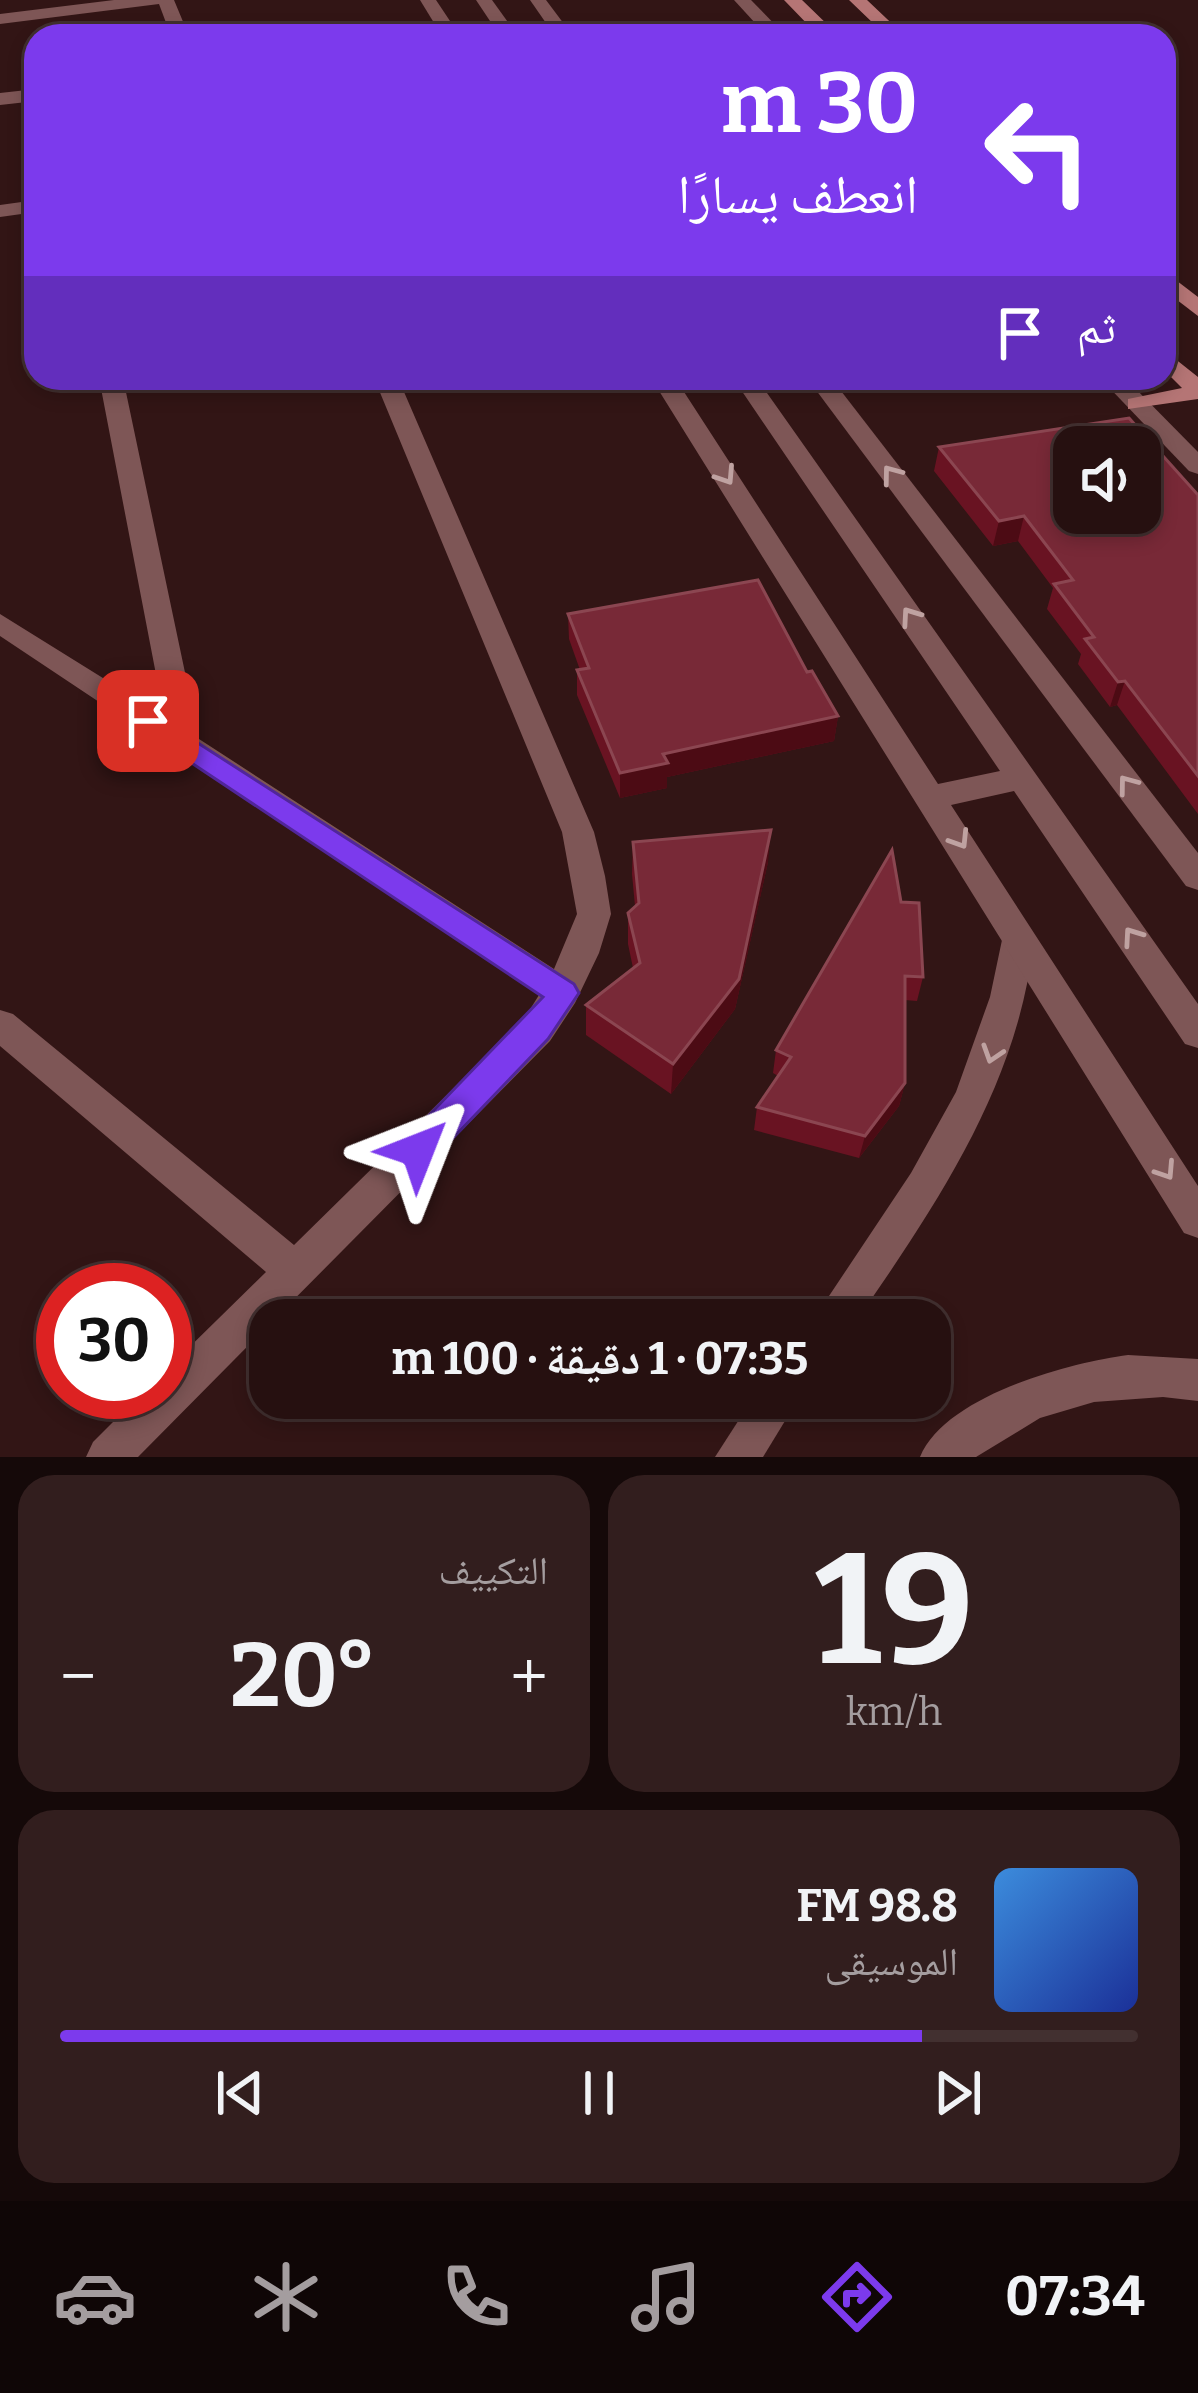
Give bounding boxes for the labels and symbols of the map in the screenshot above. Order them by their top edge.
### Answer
one-way arrow [712,463,734,485]
one-way arrow [884,465,906,487]
one-way arrow [902,607,924,629]
pin [97,670,199,772]
one-way arrow [1120,776,1142,798]
one-way arrow [946,827,968,849]
one-way arrow [1124,928,1146,950]
one-way arrow [982,1043,1007,1064]
position arrow [355,1087,481,1213]
one-way arrow [1152,1157,1174,1179]
speed limit sign: 30 [36,1263,192,1419]

